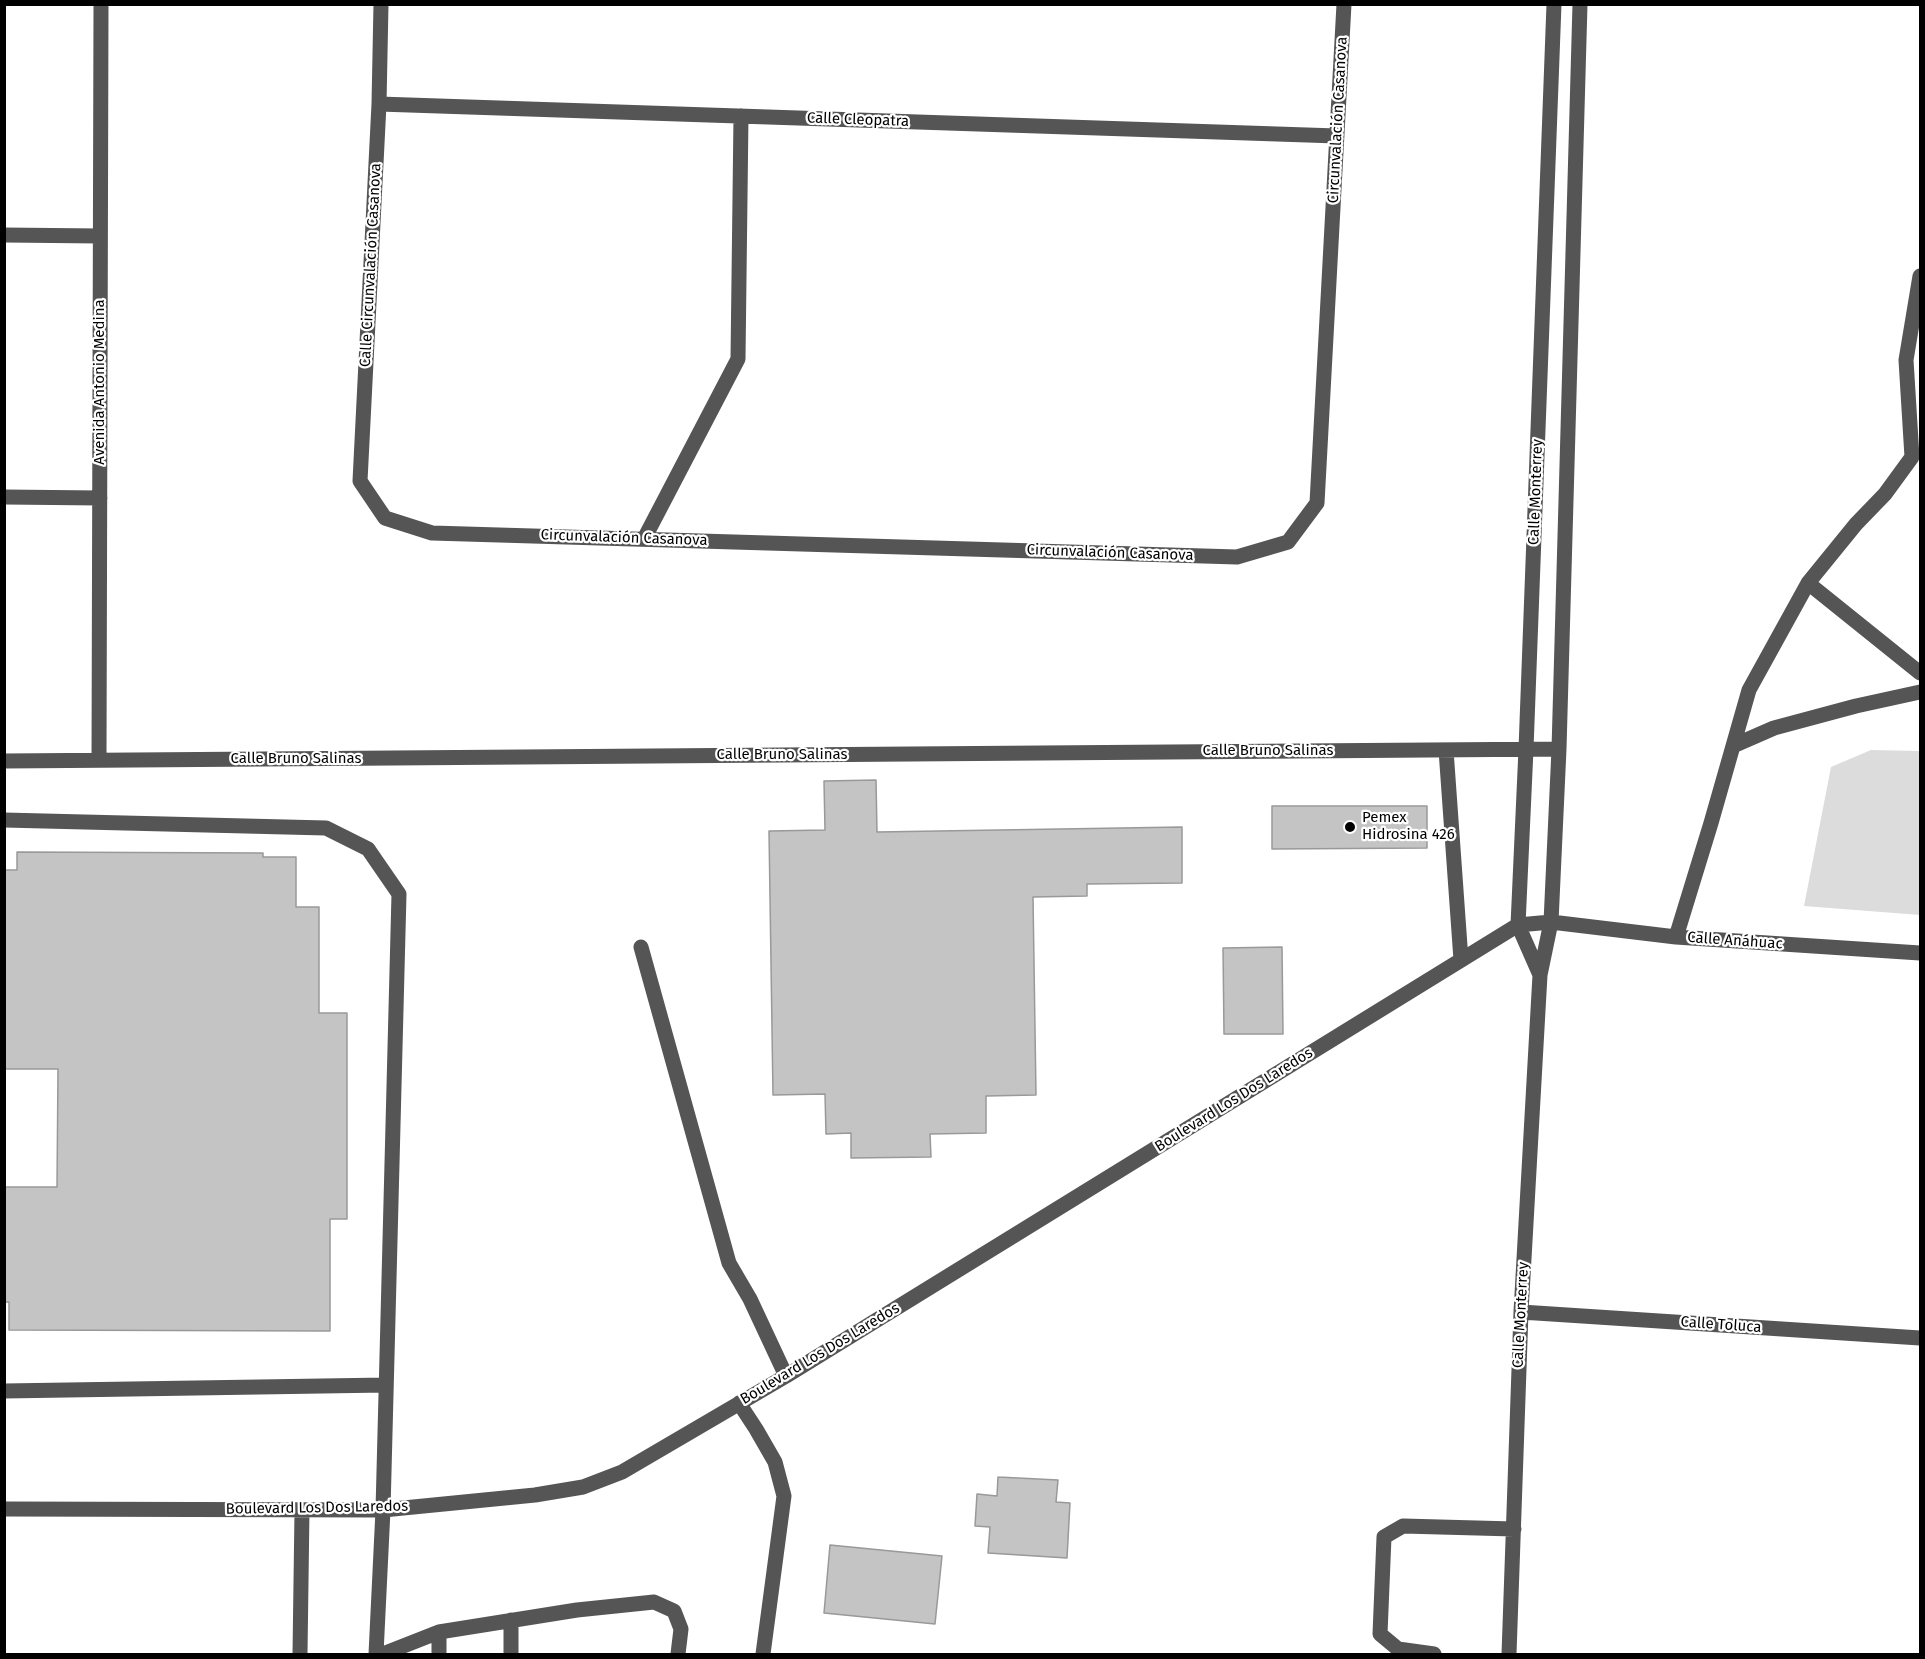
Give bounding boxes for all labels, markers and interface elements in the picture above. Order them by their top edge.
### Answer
street label: Circunvalación Casanova [1325,36,1351,204]
street label: Calle Cleopatra [807,109,909,131]
street label: Calle Circunvalación Casanova [357,163,385,367]
street label: Avenida Antonio Medina [91,299,109,465]
street label: Calle Monterrey [1525,439,1547,545]
street label: Circunvalación Casanova [540,526,708,550]
street label: Circunvalación Casanova [1026,541,1194,565]
street label: Calle Bruno Salinas [1203,742,1333,760]
street label: Calle Bruno Salinas [717,746,847,764]
street label: Calle Bruno Salinas [231,750,361,768]
place label: Pemex Hidrosina 426 [1362,809,1455,844]
marker: Pemex Hidrosina 426 [1343,820,1357,834]
street label: Calle Anáhuac [1687,929,1783,953]
street label: Boulevard Los Dos Laredos [1152,1044,1316,1156]
street label: Calle Monterrey [1509,1261,1533,1369]
street label: Boulevard Los Dos Laredos [737,1299,903,1409]
street label: Calle Toluca [1680,1313,1762,1337]
street label: Boulevard Los Dos Laredos [226,1497,408,1519]

